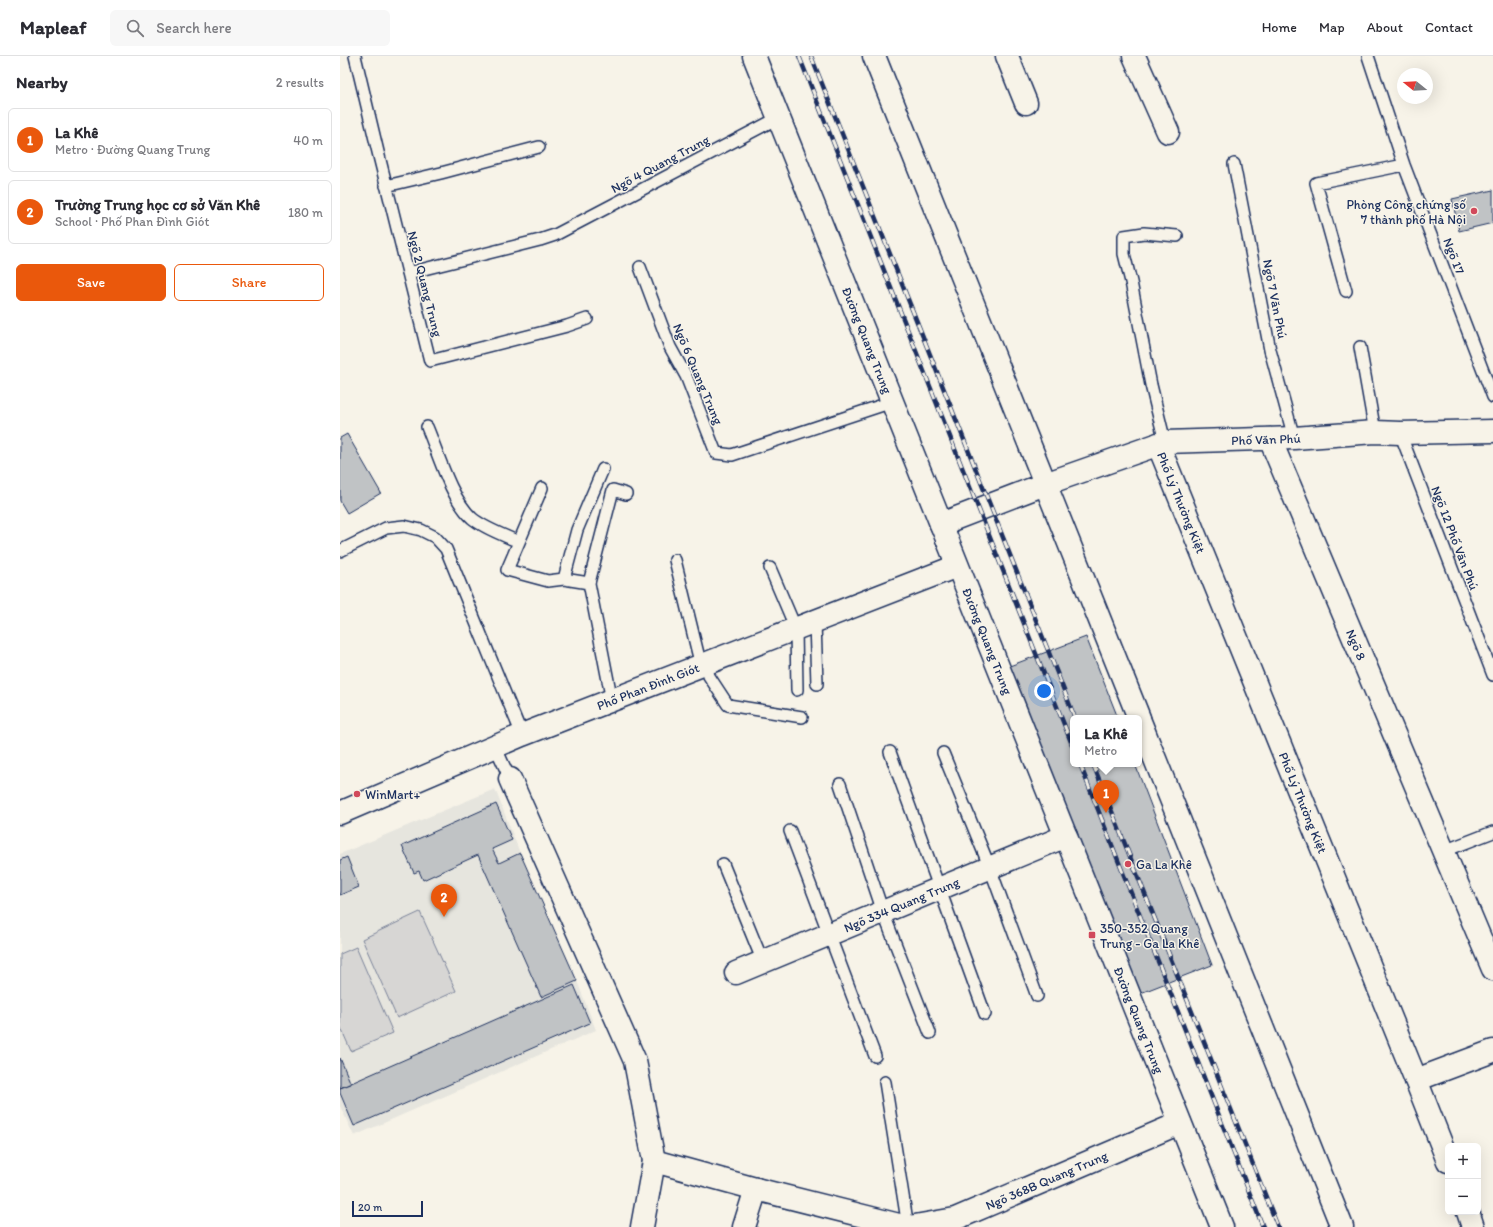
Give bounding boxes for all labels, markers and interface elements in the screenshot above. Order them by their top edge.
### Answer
search box [110,10,390,46]
text: Mapleaf [20,16,86,39]
icon: search [124,17,146,39]
text: Search here [156,19,232,37]
text: Home [1262,19,1297,36]
text: Map [1319,19,1345,36]
text: About [1367,19,1403,36]
text: Contact [1425,19,1473,36]
north arrow [1397,68,1433,104]
text: Nearby [16,72,68,92]
text: 2 results [276,75,324,90]
text: La Khê [55,124,98,142]
street label: Ngõ 4 Quang Trung [608,132,712,196]
text: 1 [27,133,33,148]
text: 40 m [293,133,323,148]
text: Metro · Đường Quang Trung [55,142,210,157]
text: Trường Trung học cơ sở Văn Khê [55,196,260,214]
place label: Phòng Công chứng số 7 thành phố Hà Nội [1346,197,1466,227]
text: 2 [27,205,33,220]
text: 180 m [288,205,323,220]
marker: Phòng Công chứng số 7 thành phố Hà Nội [1469,206,1479,216]
text: School · Phố Phan Đình Giót [55,214,209,229]
street label: Ngõ 2 Quang Trung [405,230,445,339]
street label: Ngõ 17 [1440,236,1468,277]
street label: Ngõ 7 Văn Phú [1260,258,1290,340]
button: Save [16,264,166,301]
button: Share [174,264,324,301]
street label: Đường Quang Trung [840,285,896,396]
street label: Ngõ 6 Quang Trung [670,321,726,427]
street label: Phố Văn Phú [1231,430,1301,447]
street label: Phố Lý Thường Kiệt [1154,450,1209,555]
street label: Ngõ 12 Phố Văn Phú [1428,484,1482,592]
street label: Đường Quang Trung [960,585,1016,697]
street label: Ngõ 8 [1343,627,1370,662]
street label: Phố Phan Đình Giót [595,659,701,713]
your location [1034,681,1054,701]
popup [1070,715,1142,767]
text: La Khê [1084,725,1128,743]
text: Metro [1084,743,1117,758]
street label: Phố Lý Thường Kiệt [1276,750,1331,855]
pin: 1 [1093,780,1119,813]
place label: WinMart+ [365,787,420,802]
marker: WinMart+ [352,789,362,799]
place label: Ga La Khê [1136,857,1192,872]
marker: Ga La Khê [1123,859,1133,869]
street label: Ngõ 334 Quang Trung [841,874,962,935]
pin: 2 [431,884,457,917]
place label: 350-352 Quang Trung - Ga La Khê [1100,921,1199,951]
marker: 350-352 Quang Trung - Ga La Khê [1087,930,1097,940]
street label: Đường Quang Trung [1111,964,1167,1076]
map controls [1445,1143,1481,1215]
button: + [1445,1143,1481,1179]
street label: Ngõ 368B Quang Trung [983,1147,1110,1213]
button: − [1445,1179,1481,1215]
scale bar [352,1199,423,1218]
text: 20 m [358,1201,382,1214]

